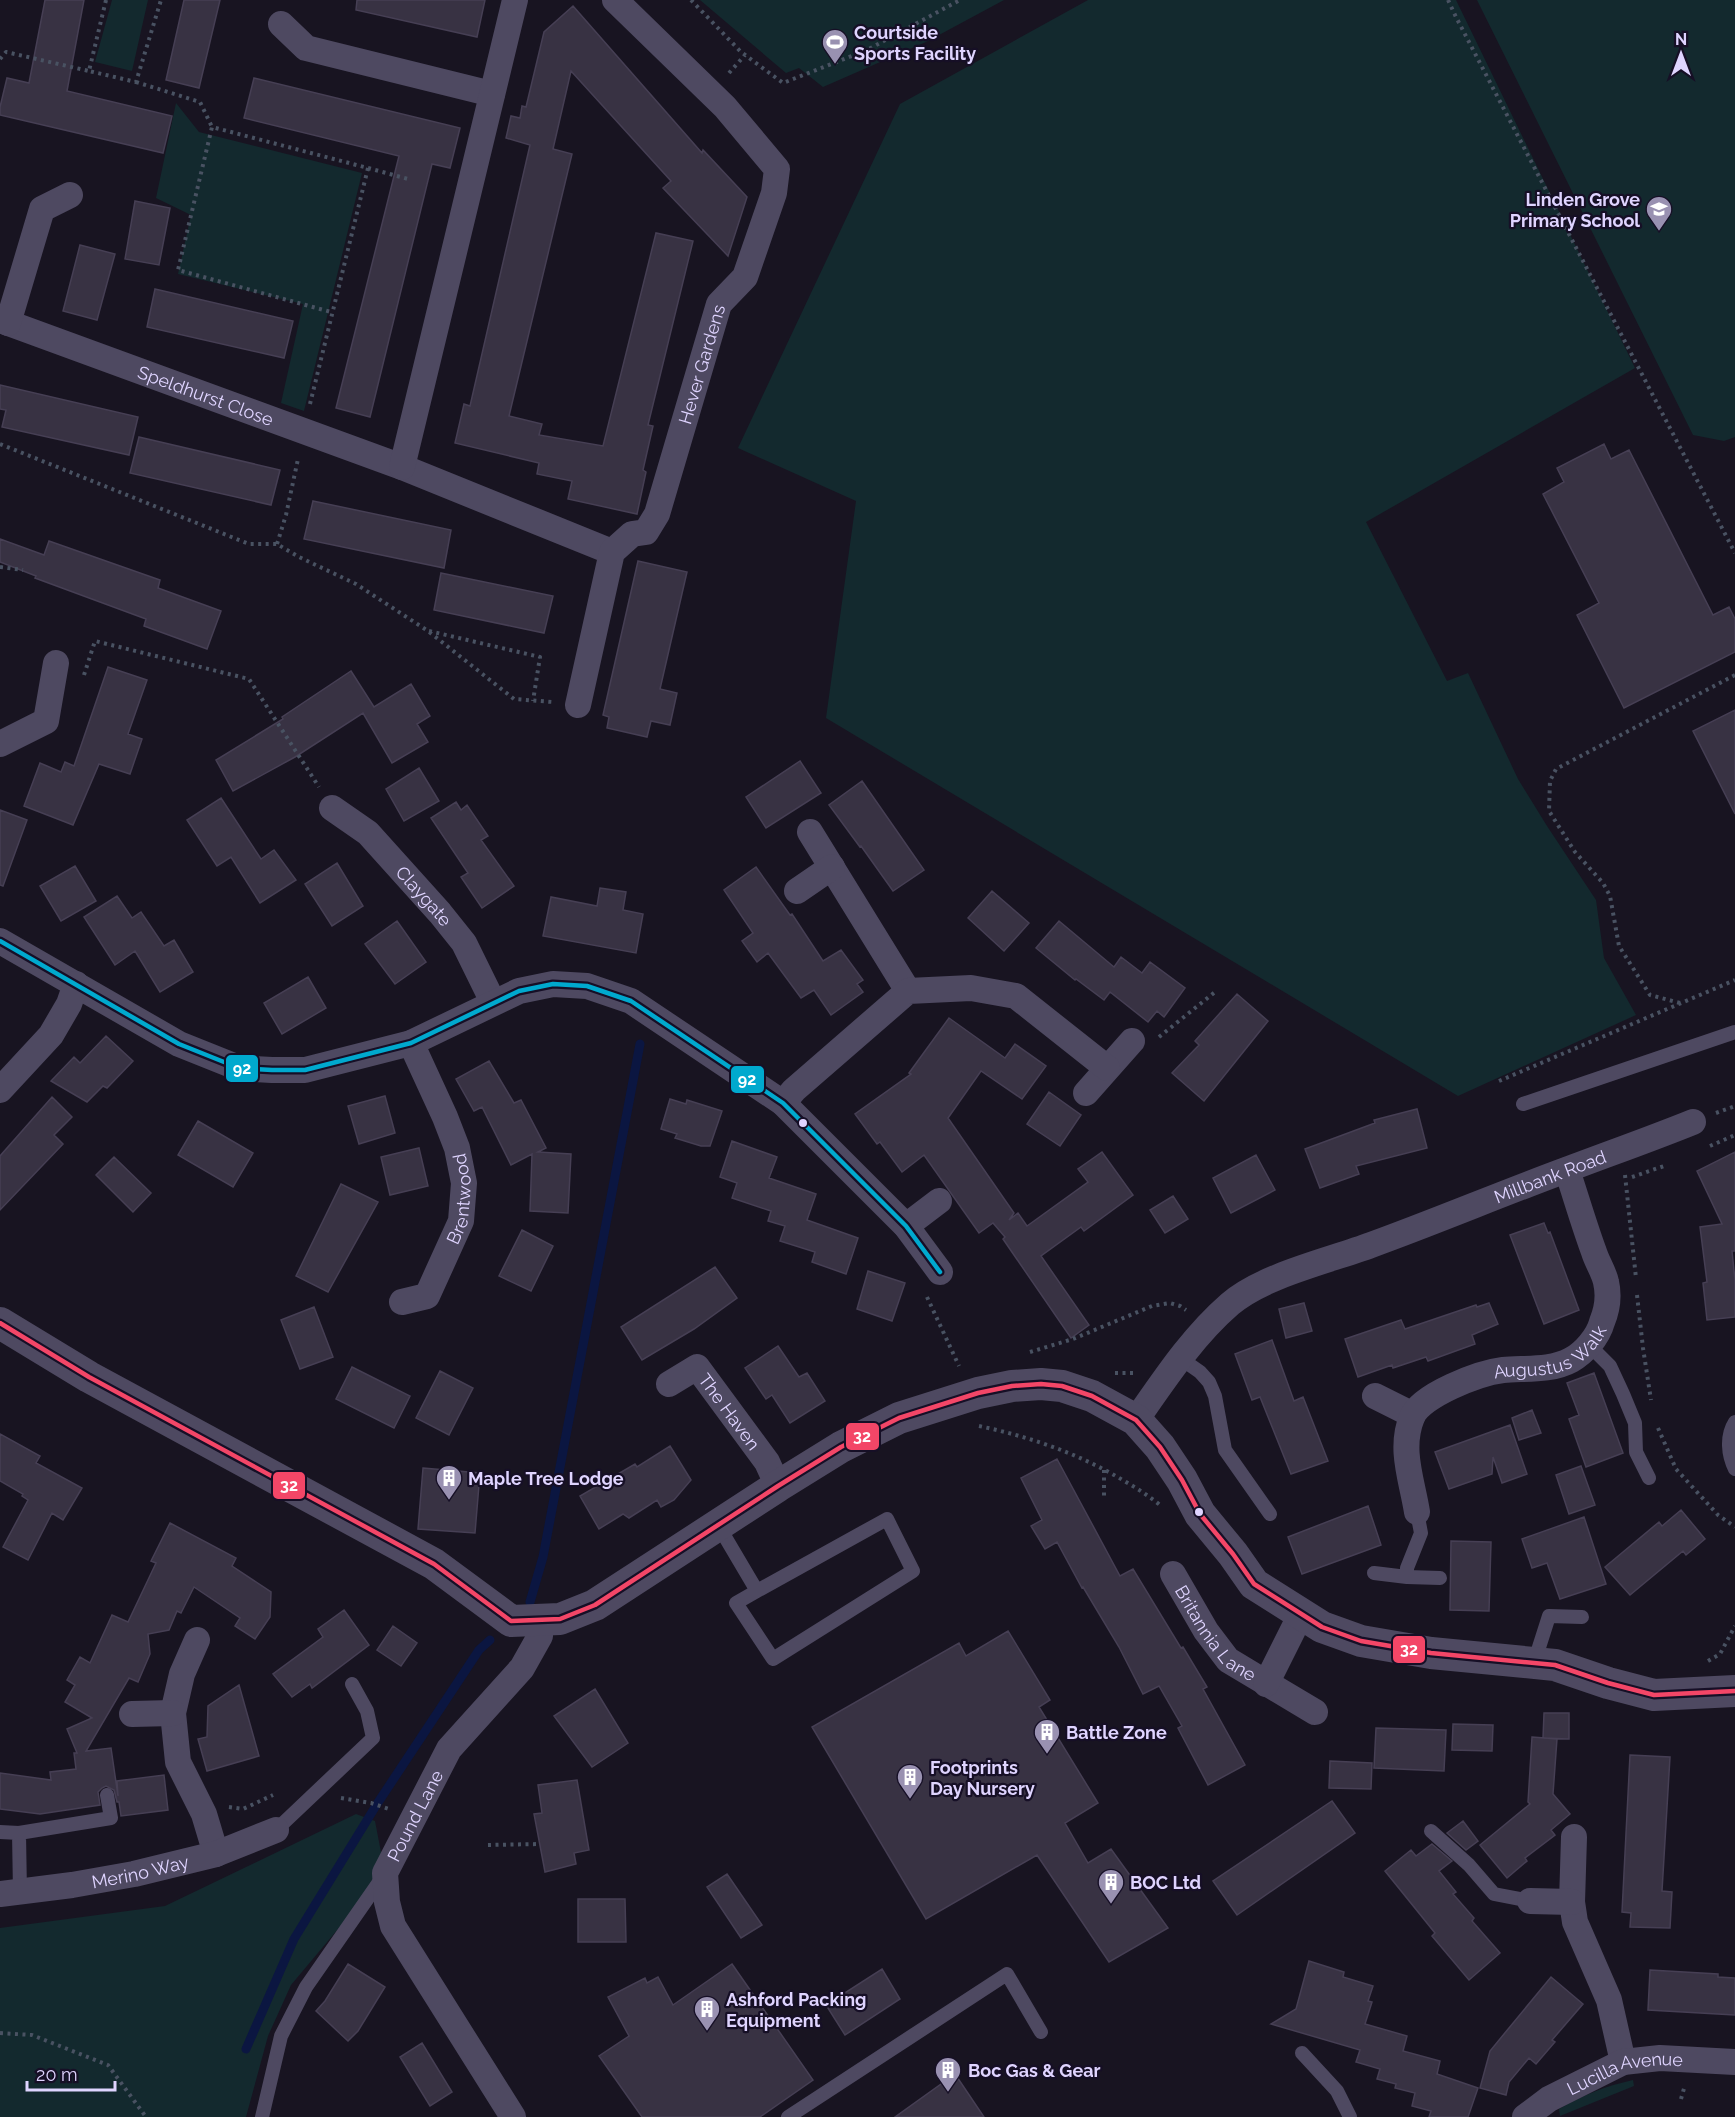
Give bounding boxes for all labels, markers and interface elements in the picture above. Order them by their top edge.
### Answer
place label: Courtside Sports Facility [854,22,976,64]
north arrow [1651,24,1711,84]
sports icon: Courtside Sports Facility [820,27,850,65]
text: N [1675,30,1687,49]
place label: Linden Grove Primary School [1510,189,1640,231]
school or university icon: Linden Grove Primary School [1644,194,1674,232]
street label: Hever Gardens [674,302,729,427]
street label: Speldhurst Close [135,361,277,430]
street label: Claygate [392,861,457,930]
line badge: 92 [225,1054,259,1083]
text: 92 [233,1059,251,1078]
line badge: 92 [730,1065,765,1094]
text: 92 [738,1070,756,1089]
unlabelled marker [797,1117,809,1129]
street label: Millbank Road [1491,1146,1609,1207]
street label: Brentwood [442,1152,475,1247]
street label: Augustus Walk [1492,1321,1610,1382]
street label: The Haven [695,1369,765,1454]
line badge: 32 [845,1422,880,1451]
text: 32 [853,1427,871,1446]
building icon: Maple Tree Lodge [434,1463,464,1501]
place label: Maple Tree Lodge [468,1468,624,1489]
line badge: 32 [272,1471,306,1500]
text: 32 [280,1476,298,1495]
unlabelled marker [1193,1506,1205,1518]
street label: Britannia Lane [1171,1581,1260,1685]
line badge: 32 [1392,1635,1426,1664]
text: 32 [1400,1640,1418,1659]
building icon: Battle Zone [1032,1717,1062,1755]
place label: Battle Zone [1066,1722,1167,1743]
place label: Footprints Day Nursery [930,1757,1035,1799]
building icon: Footprints Day Nursery [895,1762,925,1800]
street label: Pound Lane [382,1766,447,1865]
street label: Merino Way [90,1850,191,1892]
building icon: BOC Ltd [1096,1867,1126,1905]
place label: BOC Ltd [1130,1872,1201,1893]
place label: Ashford Packing Equipment [726,1989,866,2031]
building icon: Ashford Packing Equipment [692,1994,722,2032]
street label: Lucilla Avenue [1563,2047,1684,2099]
scale bar [27,2054,116,2092]
building icon: Boc Gas & Gear [933,2055,963,2093]
place label: Boc Gas & Gear [968,2060,1101,2081]
text: 20 m [36,2064,78,2085]

